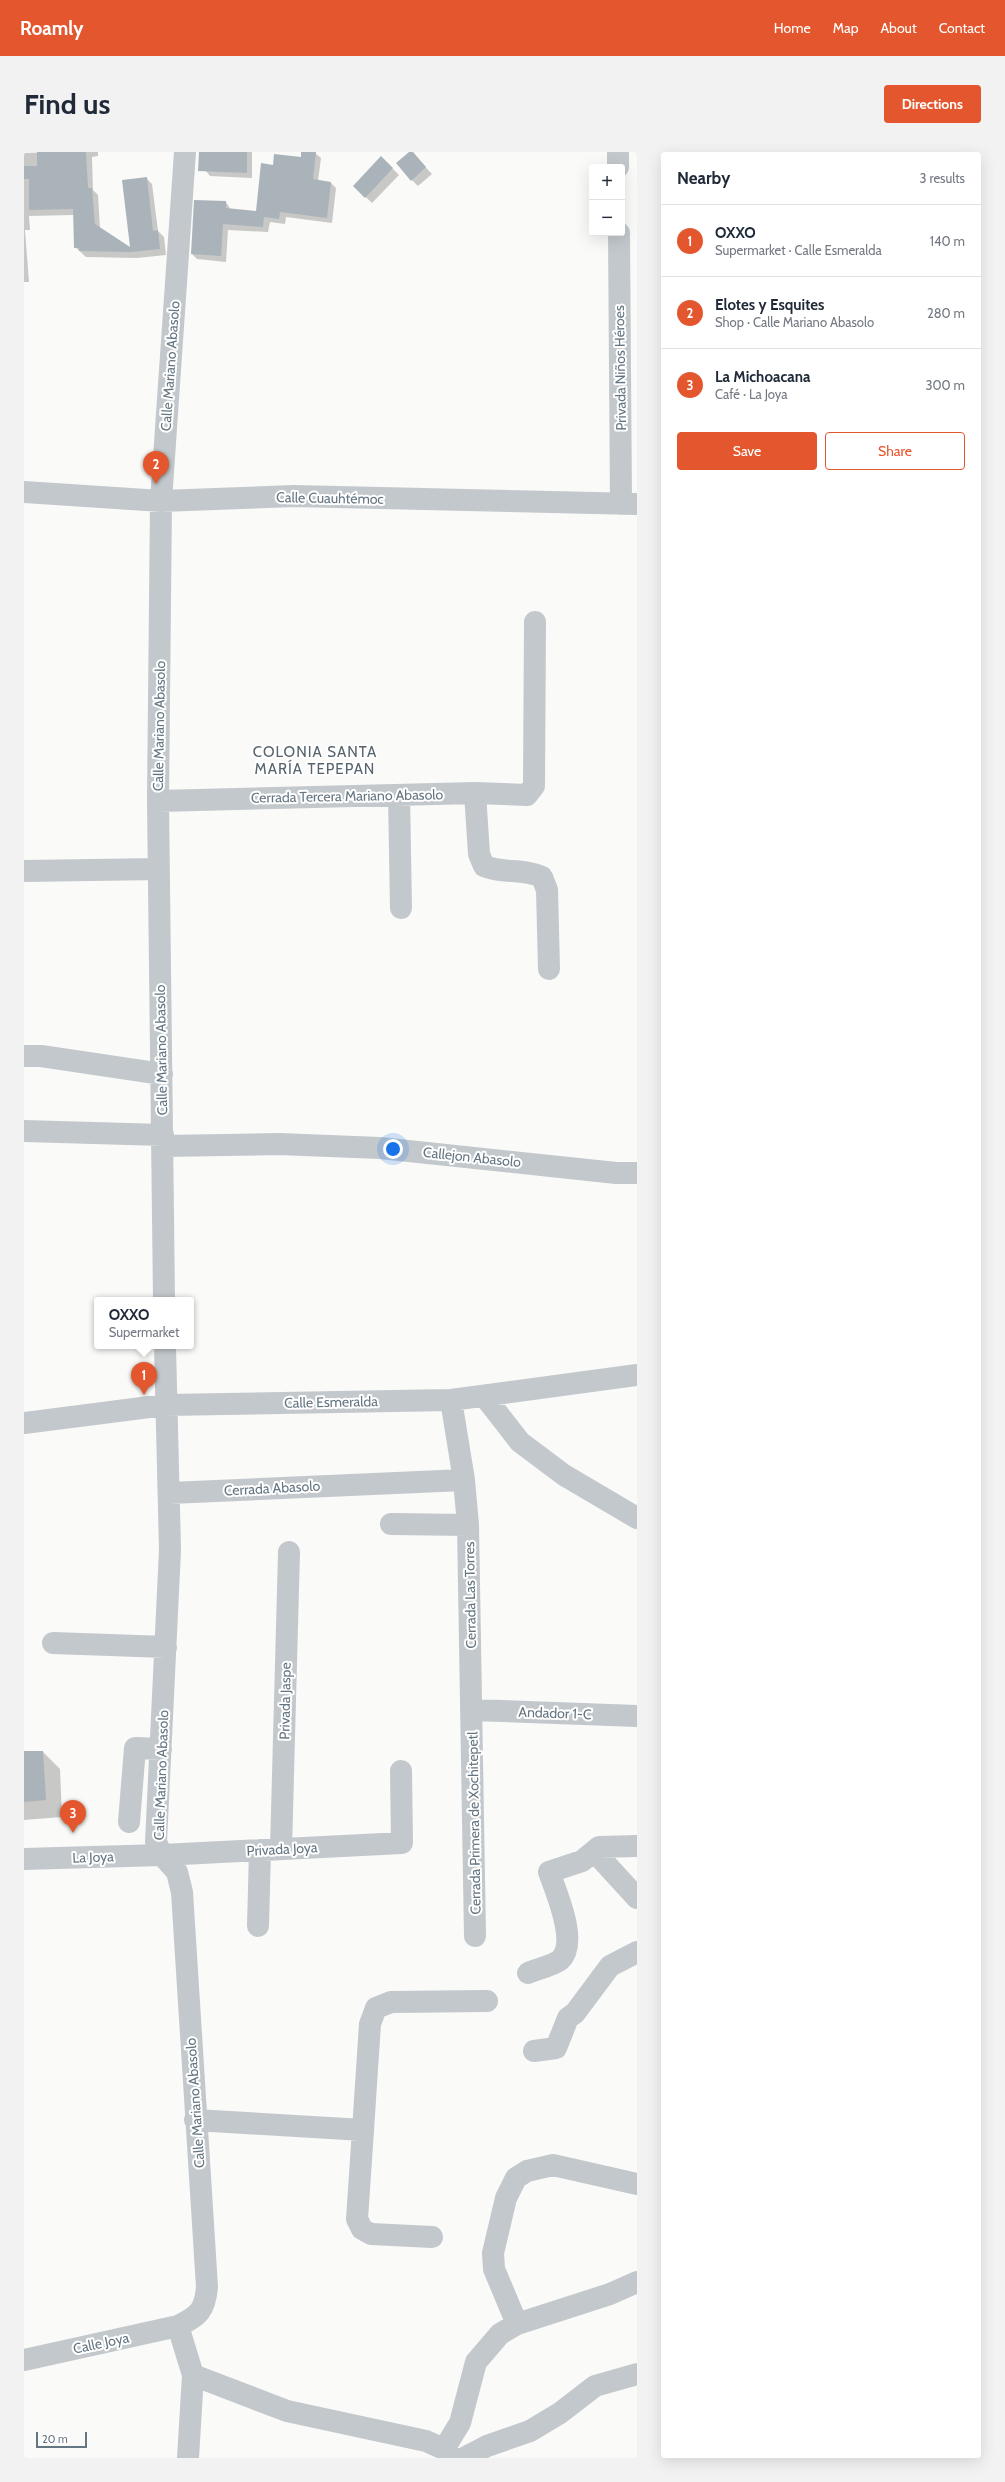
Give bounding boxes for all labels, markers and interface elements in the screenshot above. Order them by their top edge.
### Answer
text: Roamly [20,17,83,40]
text: Home [774,19,811,37]
text: Map [833,19,858,37]
text: About [880,19,917,37]
text: Contact [939,19,985,37]
button: Directions [884,85,981,123]
text: Find us [24,87,110,121]
map controls [589,164,625,236]
button: + [589,164,625,200]
text: Nearby [677,168,730,188]
text: 3 results [919,170,965,186]
button: − [589,200,625,236]
text: OXXO [715,224,756,242]
text: 1 [688,233,692,249]
text: 140 m [930,233,965,249]
text: Supermarket · Calle Esmeralda [715,242,882,258]
text: Elotes y Esquites [715,296,824,314]
street label: Calle Mariano Abasolo [156,300,184,432]
street label: Privada Niños Héroes [610,305,630,431]
text: 2 [687,305,693,321]
text: 280 m [927,305,965,321]
text: Shop · Calle Mariano Abasolo [715,314,874,330]
text: La Michoacana [715,368,810,386]
text: 3 [686,377,694,393]
text: 300 m [925,377,965,393]
text: Café · La Joya [715,386,788,402]
button: Save [677,432,817,470]
button: Share [825,432,965,470]
pin: 2 [143,451,169,484]
street label: Calle Cuauhtémoc [276,488,384,508]
street label: Calle Mariano Abasolo [149,660,169,791]
district label: COLONIA SANTA MARÍA TEPEPAN [253,743,377,778]
street label: Cerrada Tercera Mariano Abasolo [251,785,444,807]
street label: Calle Mariano Abasolo [151,984,171,1115]
your location [383,1139,403,1159]
street label: Callejon Abasolo [422,1143,522,1171]
popup [94,1297,194,1349]
text: OXXO [109,1306,149,1324]
text: Supermarket [109,1324,179,1340]
pin: 1 [131,1362,157,1395]
street label: Calle Esmeralda [284,1392,378,1412]
street label: Cerrada Abasolo [223,1476,321,1500]
street label: Cerrada Las Torres [460,1541,480,1649]
street label: Privada Jaspe [275,1662,295,1740]
street label: Andador 1-C [518,1703,592,1723]
street label: Calle Mariano Abasolo [150,1709,172,1841]
street label: Cerrada Primera de Xochitepetl [463,1731,485,1915]
pin: 3 [60,1800,86,1833]
street label: Privada Joya [246,1838,318,1860]
street label: La Joya [72,1847,114,1867]
street label: Calle Mariano Abasolo [181,2037,209,2169]
street label: Calle Joya [71,2328,131,2358]
scale bar [36,2430,87,2449]
text: 20 m [42,2432,68,2446]

